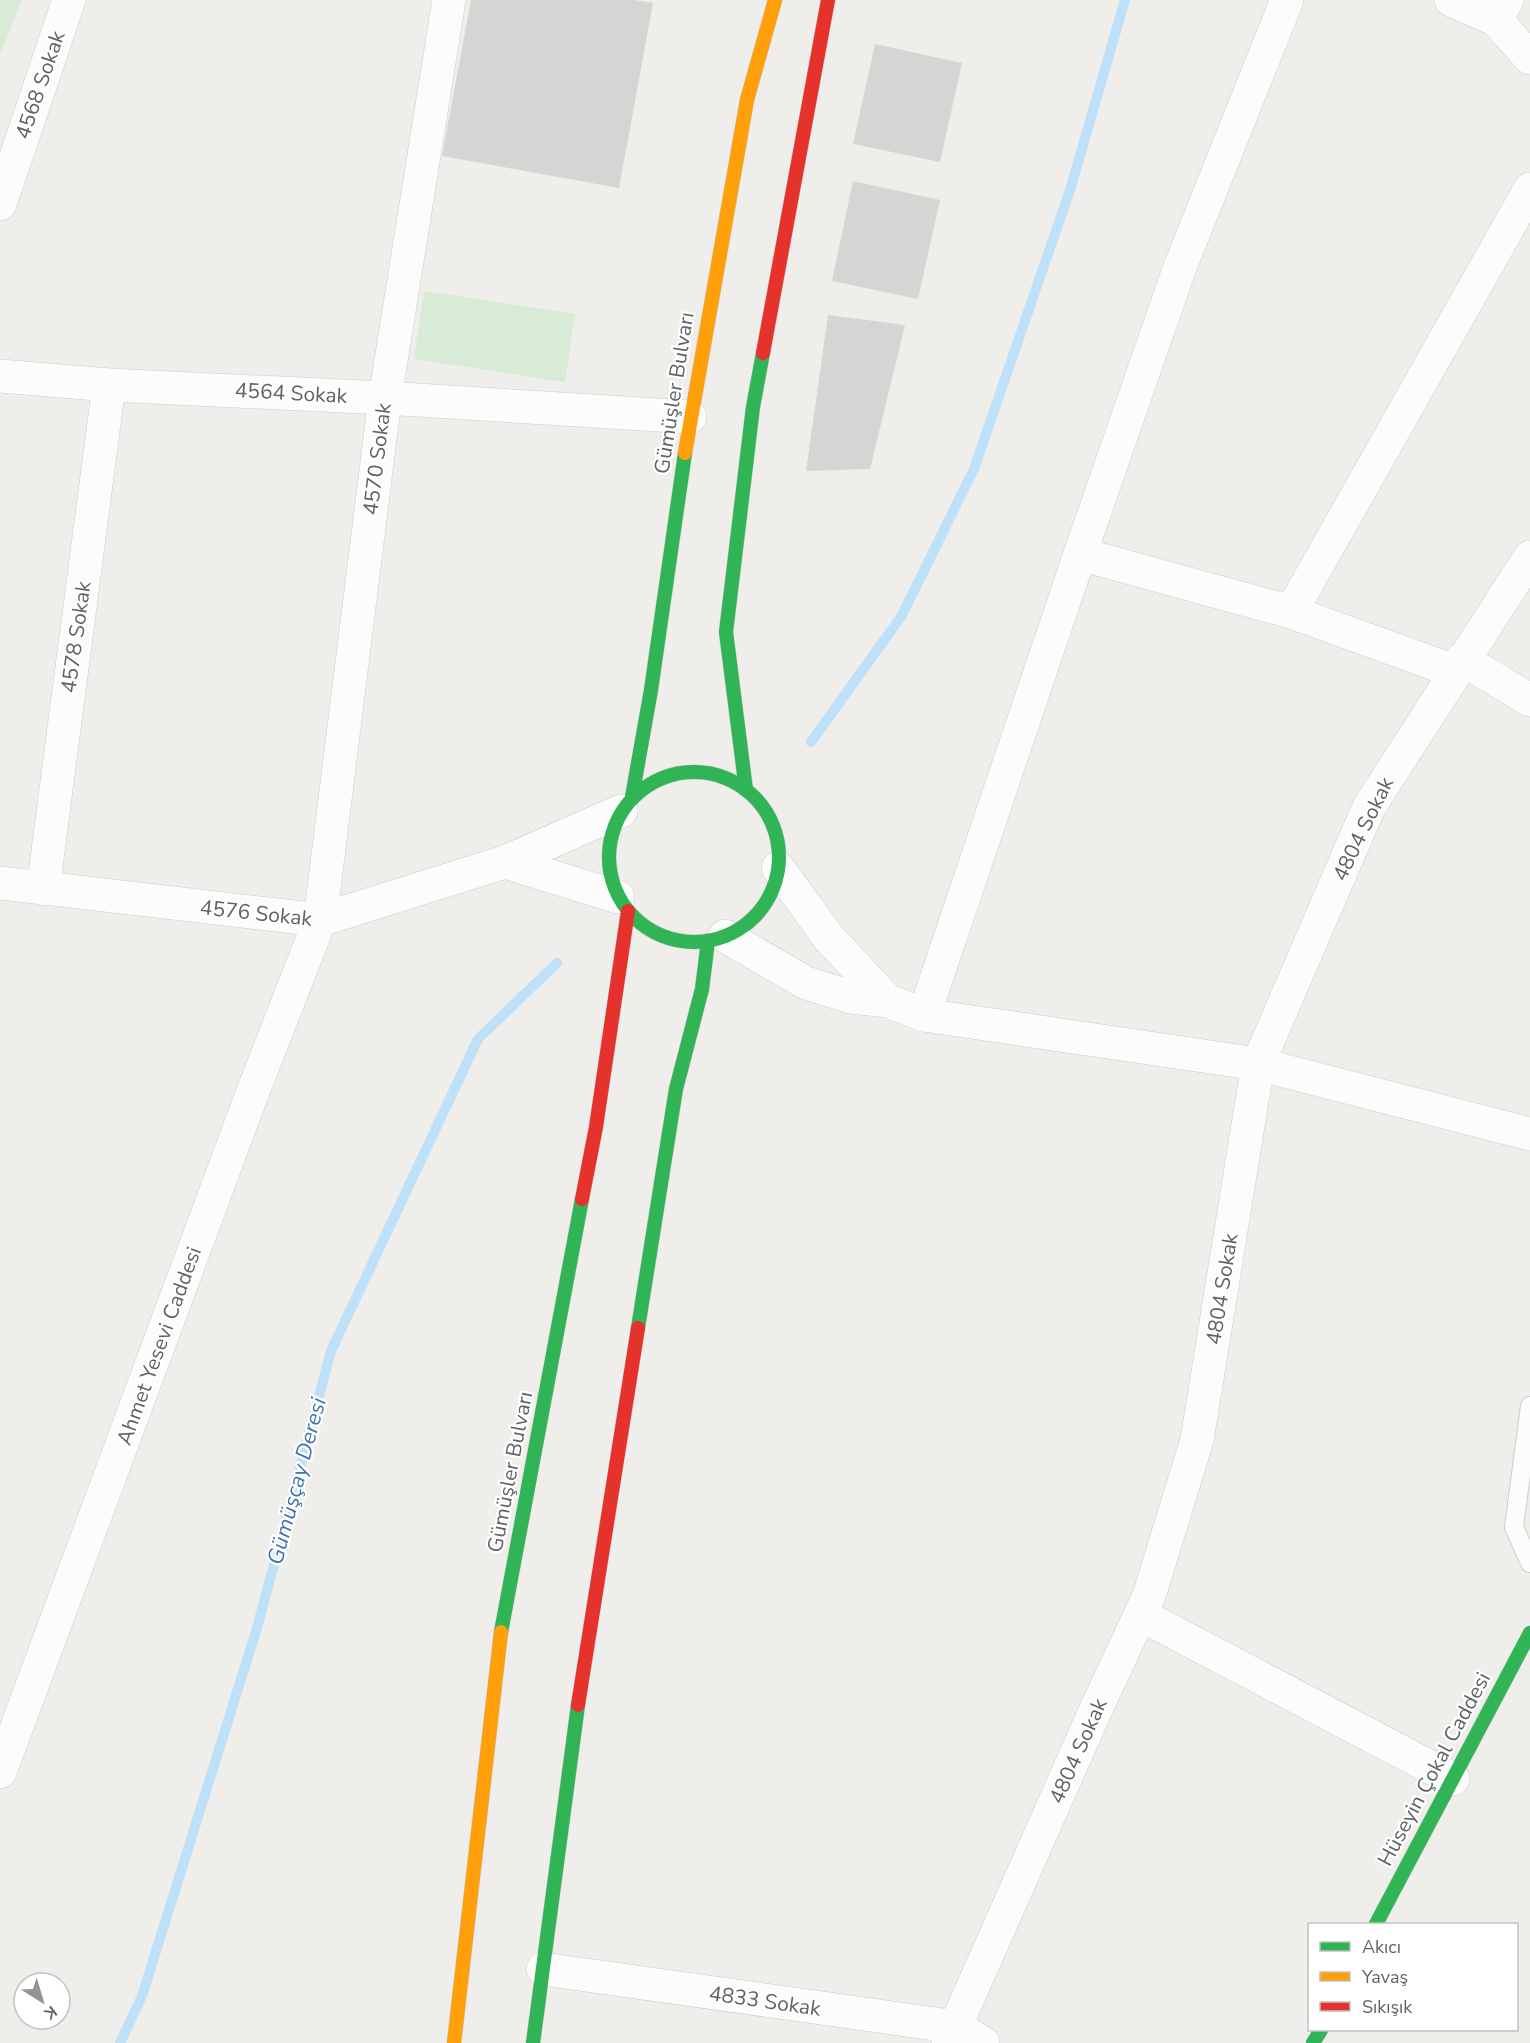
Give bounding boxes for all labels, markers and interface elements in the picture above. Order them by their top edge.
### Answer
street label: 4568 Sokak [8,27,72,143]
street label: Gümüşler Bulvarı [647,310,701,476]
street label: 4564 Sokak [234,376,348,410]
street label: 4570 Sokak [356,401,398,516]
street label: 4578 Sokak [54,579,98,695]
street label: 4804 Sokak [1326,772,1400,886]
street label: 4576 Sokak [199,893,314,933]
street label: 4804 Sokak [1199,1231,1245,1347]
street label: Ahmet Yesevi Caddesi [110,1243,208,1449]
street label: Gümüşler Bulvarı [481,1389,539,1555]
water label: Gümüşçay Deresi [260,1394,334,1568]
street label: Hüseyin Çokal Caddesi [1371,1667,1497,1871]
street label: 4804 Sokak [1042,1694,1114,1808]
legend [1308,1923,1518,2031]
text: Akıcı [1362,1935,1401,1959]
text: Yavaş [1361,1965,1408,1989]
north arrow [12,1971,72,2031]
street label: 4833 Sokak [707,1979,823,2023]
text: Sıkışık [1362,1995,1413,2019]
text: K [38,2000,61,2025]

